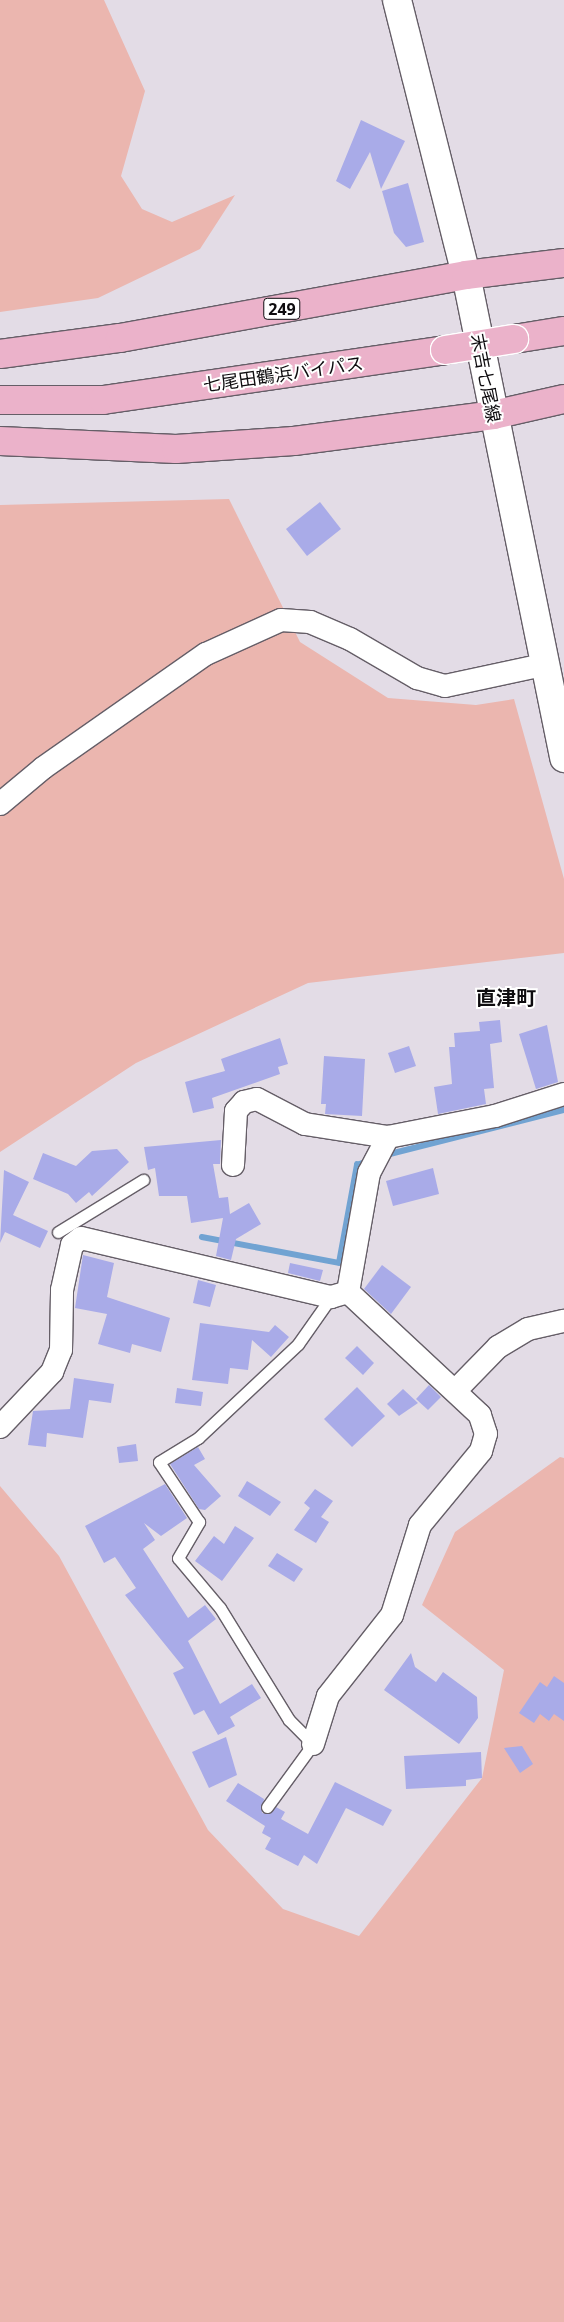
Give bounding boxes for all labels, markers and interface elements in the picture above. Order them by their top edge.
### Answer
road number: 249 [263,296,301,322]
street label: 末吉七尾線 [467,332,505,424]
street label: 七尾田鶴浜バイパス [201,352,365,396]
district label: 直津町 [476,985,536,1009]

